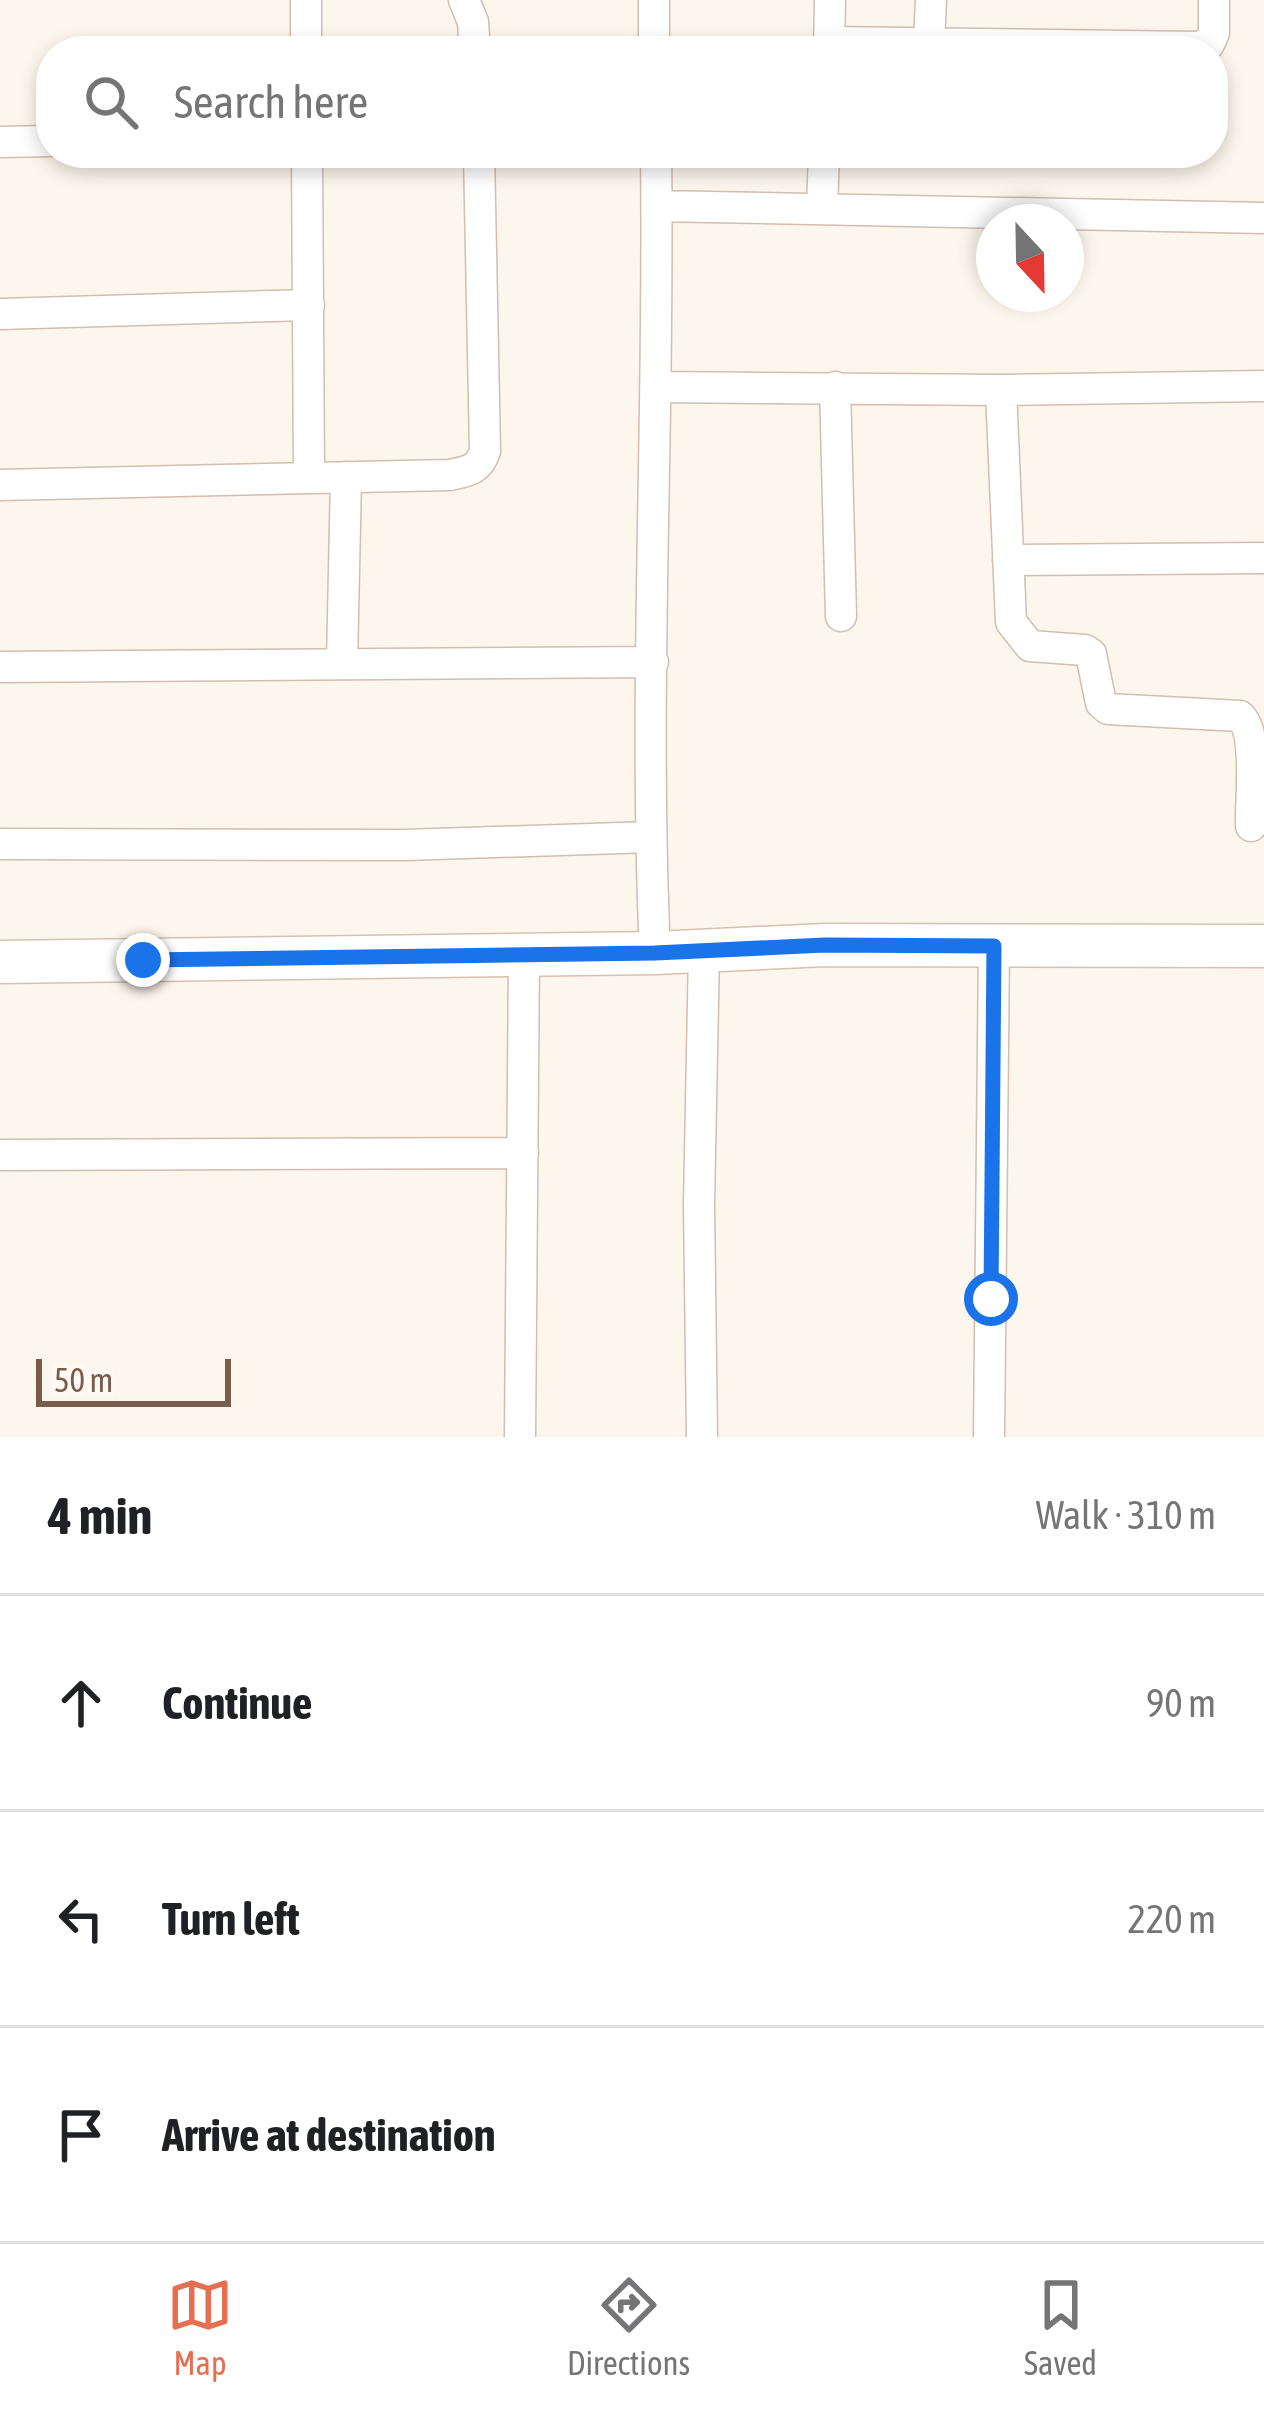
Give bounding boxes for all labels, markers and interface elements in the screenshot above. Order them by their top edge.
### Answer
search box [36,36,1228,168]
icon: search [78,69,144,135]
text: Search here [174,76,368,128]
north arrow [976,204,1084,312]
route end [116,933,170,987]
route start [964,1272,1018,1326]
scale bar [36,1353,231,1406]
text: 50 m [54,1361,113,1399]
text: 4 min [48,1486,152,1545]
text: Walk · 310 m [1036,1493,1216,1537]
icon: ahead [48,1670,114,1736]
text: Continue [162,1677,313,1729]
text: 90 m [1146,1681,1216,1725]
icon: left [48,1886,114,1952]
text: Turn left [162,1893,300,1945]
text: 220 m [1128,1897,1216,1941]
icon: arrive [48,2102,114,2168]
text: Arrive at destination [162,2109,496,2161]
tab: Map [167,2272,233,2382]
tab: Directions [567,2272,690,2382]
tab: Saved [1024,2272,1097,2382]

